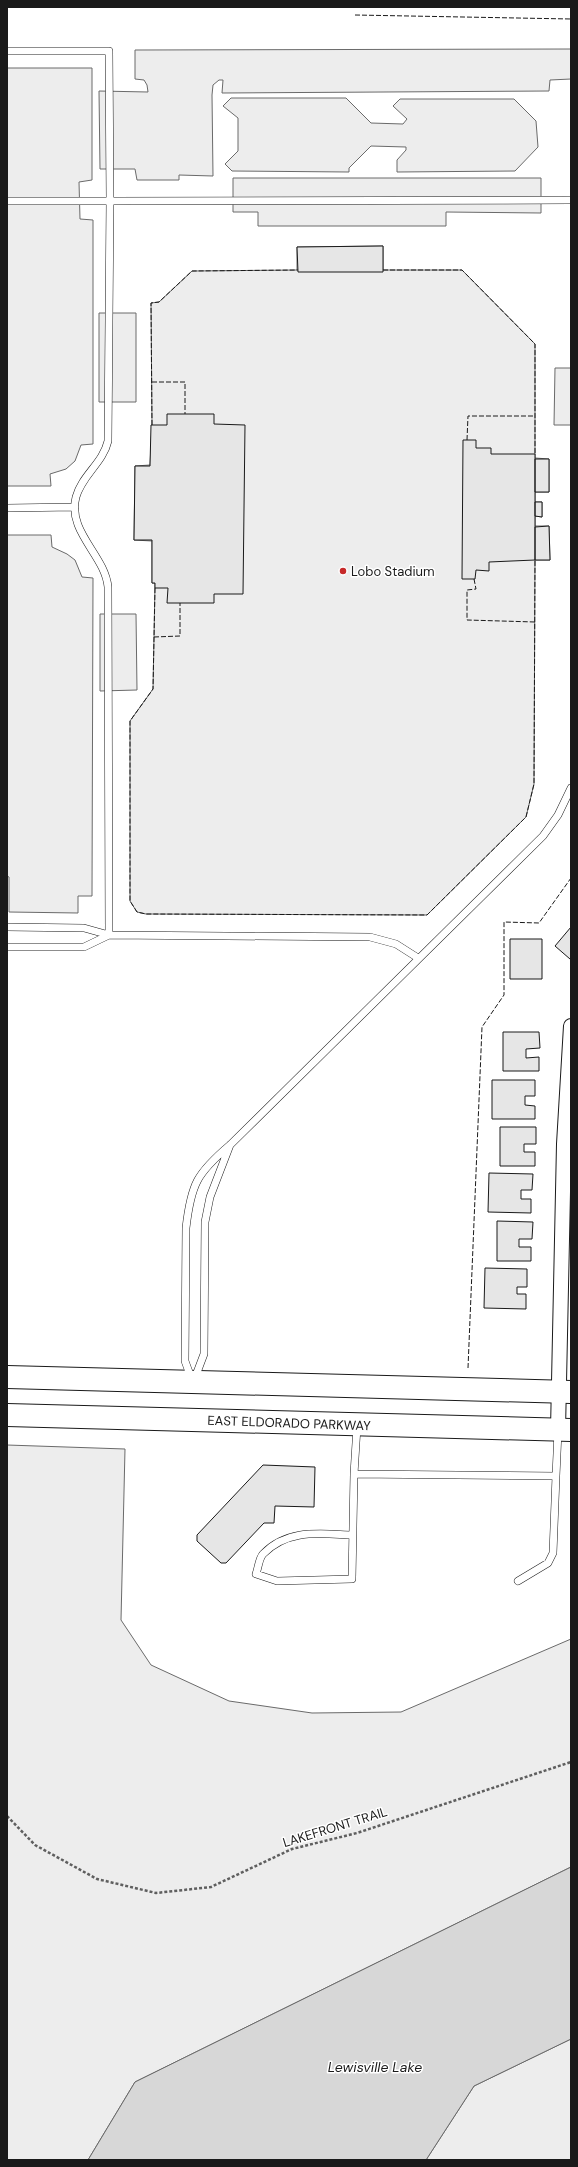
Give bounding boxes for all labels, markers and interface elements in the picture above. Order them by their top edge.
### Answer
place label: Lobo Stadium [351,563,435,580]
marker: Lobo Stadium [338,566,348,576]
street label: EAST ELDORADO PARKWAY [207,1412,371,1434]
street label: LAKEFRONT TRAIL [281,1803,389,1851]
water label: Lewisville Lake [328,2058,422,2076]

